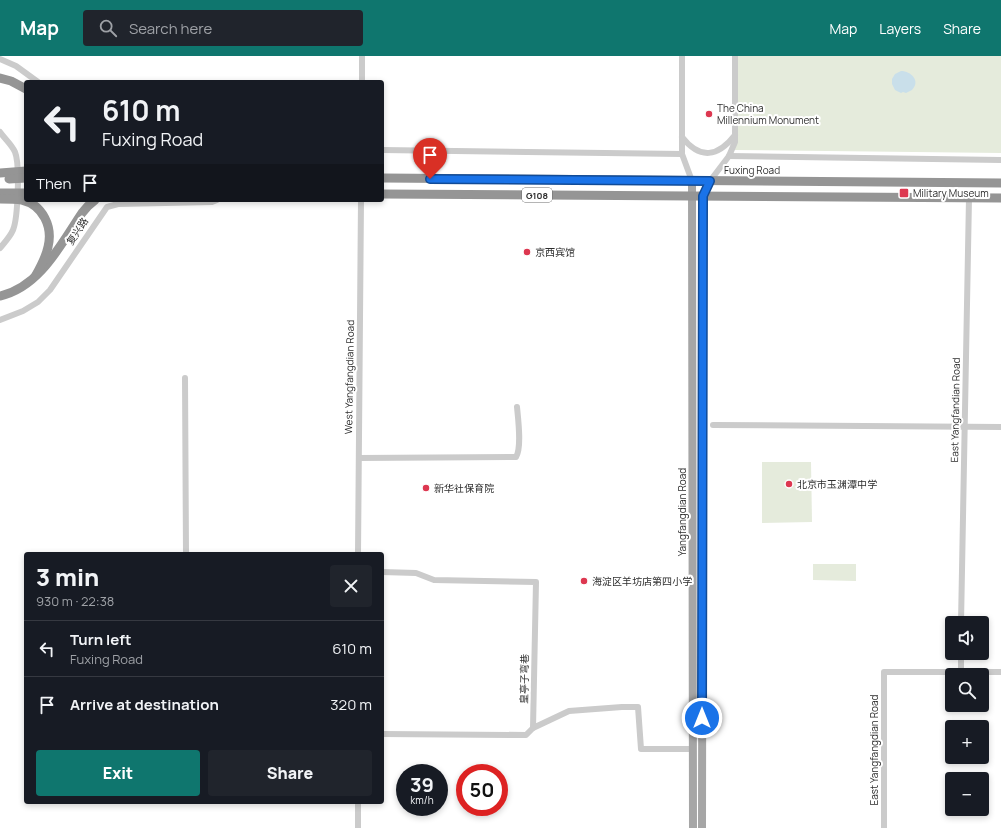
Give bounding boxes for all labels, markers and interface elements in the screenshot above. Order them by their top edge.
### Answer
search box [83,10,363,46]
text: Map [20,15,59,41]
icon: search [97,17,119,39]
text: Search here [129,18,212,39]
text: Map [829,19,857,38]
text: Layers [879,19,921,38]
text: Share [943,19,981,38]
text: 610 m [102,91,180,129]
icon: left [36,96,88,148]
place label: The China Millennium Monument [717,101,819,127]
marker: The China Millennium Monument [704,109,714,119]
text: Fuxing Road [102,127,203,151]
pin [413,138,447,179]
icon: arrive [419,144,441,166]
street label: Fuxing Road [724,163,780,177]
icon: arrive [79,172,101,194]
text: Then [36,173,71,194]
place label: Military Museum [913,186,989,200]
marker: Military Museum [898,187,910,199]
road number: G108 [522,188,552,202]
street label: 复兴路 [63,215,91,247]
place label: 京西宾馆 [535,245,575,259]
marker: 京西宾馆 [522,247,532,257]
street label: West Yangfangdian Road [341,320,357,434]
street label: East Yangfandian Road [947,357,963,463]
street label: Yangfangdian Road [675,468,689,556]
place label: 北京市玉渊潭中学 [797,477,877,491]
marker: 北京市玉渊潭中学 [784,479,794,489]
place label: 新华社保育院 [434,481,494,495]
marker: 新华社保育院 [421,483,431,493]
text: 3 min [36,560,99,593]
button: close [330,565,372,607]
place label: 海淀区羊坊店第四小学 [592,574,692,588]
marker: 海淀区羊坊店第四小学 [579,576,589,586]
text: 930 m · 22:38 [36,592,114,610]
map controls [945,616,989,816]
button: sound [945,616,989,660]
text: Turn left [70,629,132,650]
icon: left [36,638,58,660]
text: 610 m [332,638,372,659]
text: Fuxing Road [70,650,143,668]
street label: 皇亭子弯巷 [517,654,531,704]
button: search [945,668,989,712]
icon: arrive [36,694,58,716]
text: Arrive at destination [70,694,219,715]
text: 320 m [330,694,372,715]
street label: East Yangfangdian Road [867,694,881,805]
position arrow [681,697,723,739]
button: + [945,720,989,764]
button: Exit [36,750,200,796]
button: Share [208,750,372,796]
speed limit sign: 50 [456,764,508,816]
text: 39 [410,771,434,798]
button: − [945,772,989,816]
text: km/h [410,793,434,807]

